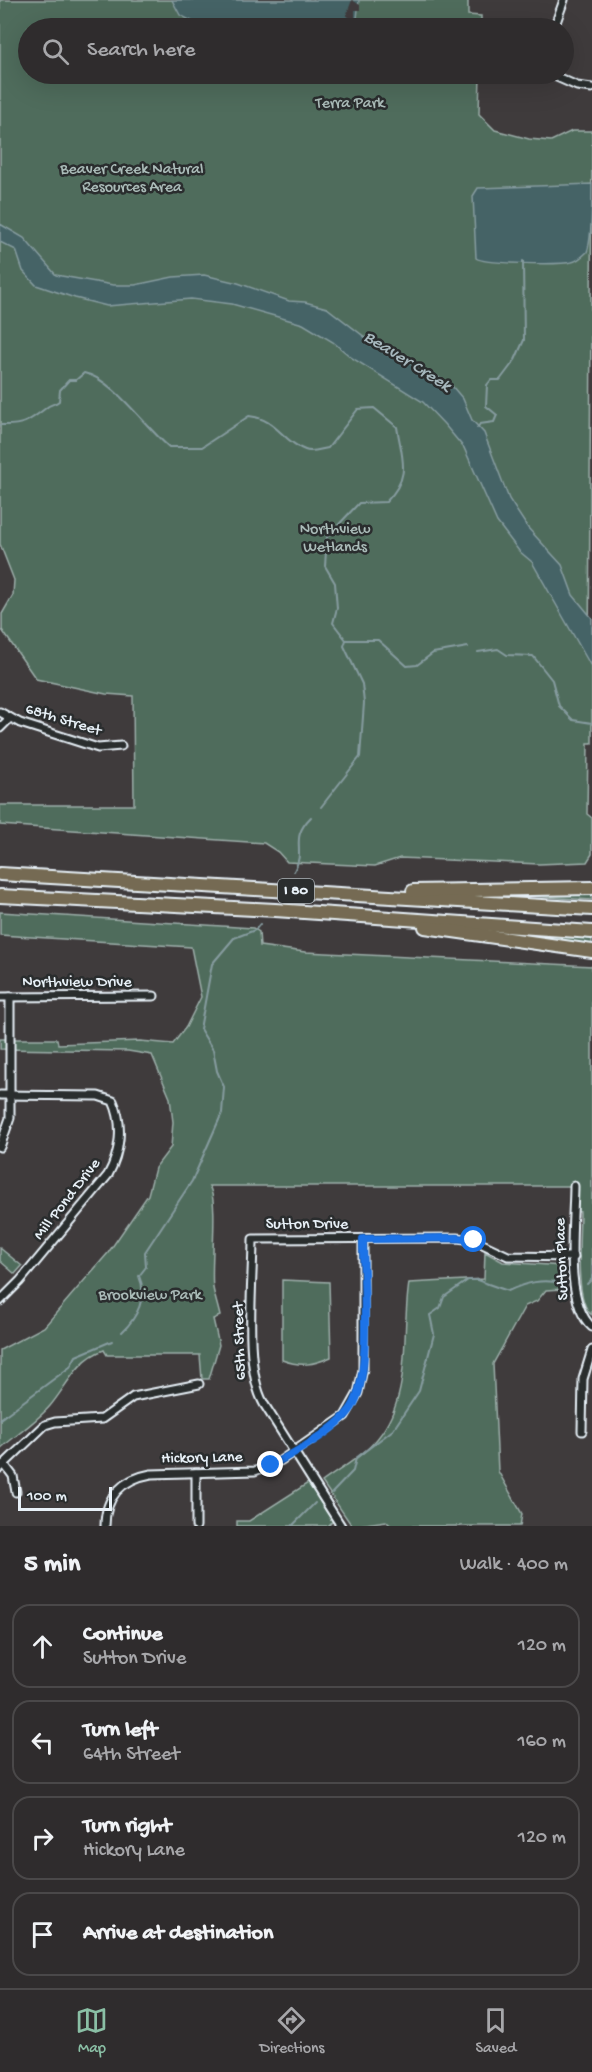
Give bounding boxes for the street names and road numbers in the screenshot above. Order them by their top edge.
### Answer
street label: 68th Street [23,700,105,742]
road number: I 80 [278,879,314,903]
street label: Northview Drive [22,974,132,993]
street label: Mill Pond Drive [30,1155,106,1245]
street label: Sutton Drive [266,1216,349,1235]
street label: Sutton Place [552,1217,574,1301]
street label: 65th Street [230,1300,252,1380]
street label: Hickory Lane [161,1449,244,1469]

